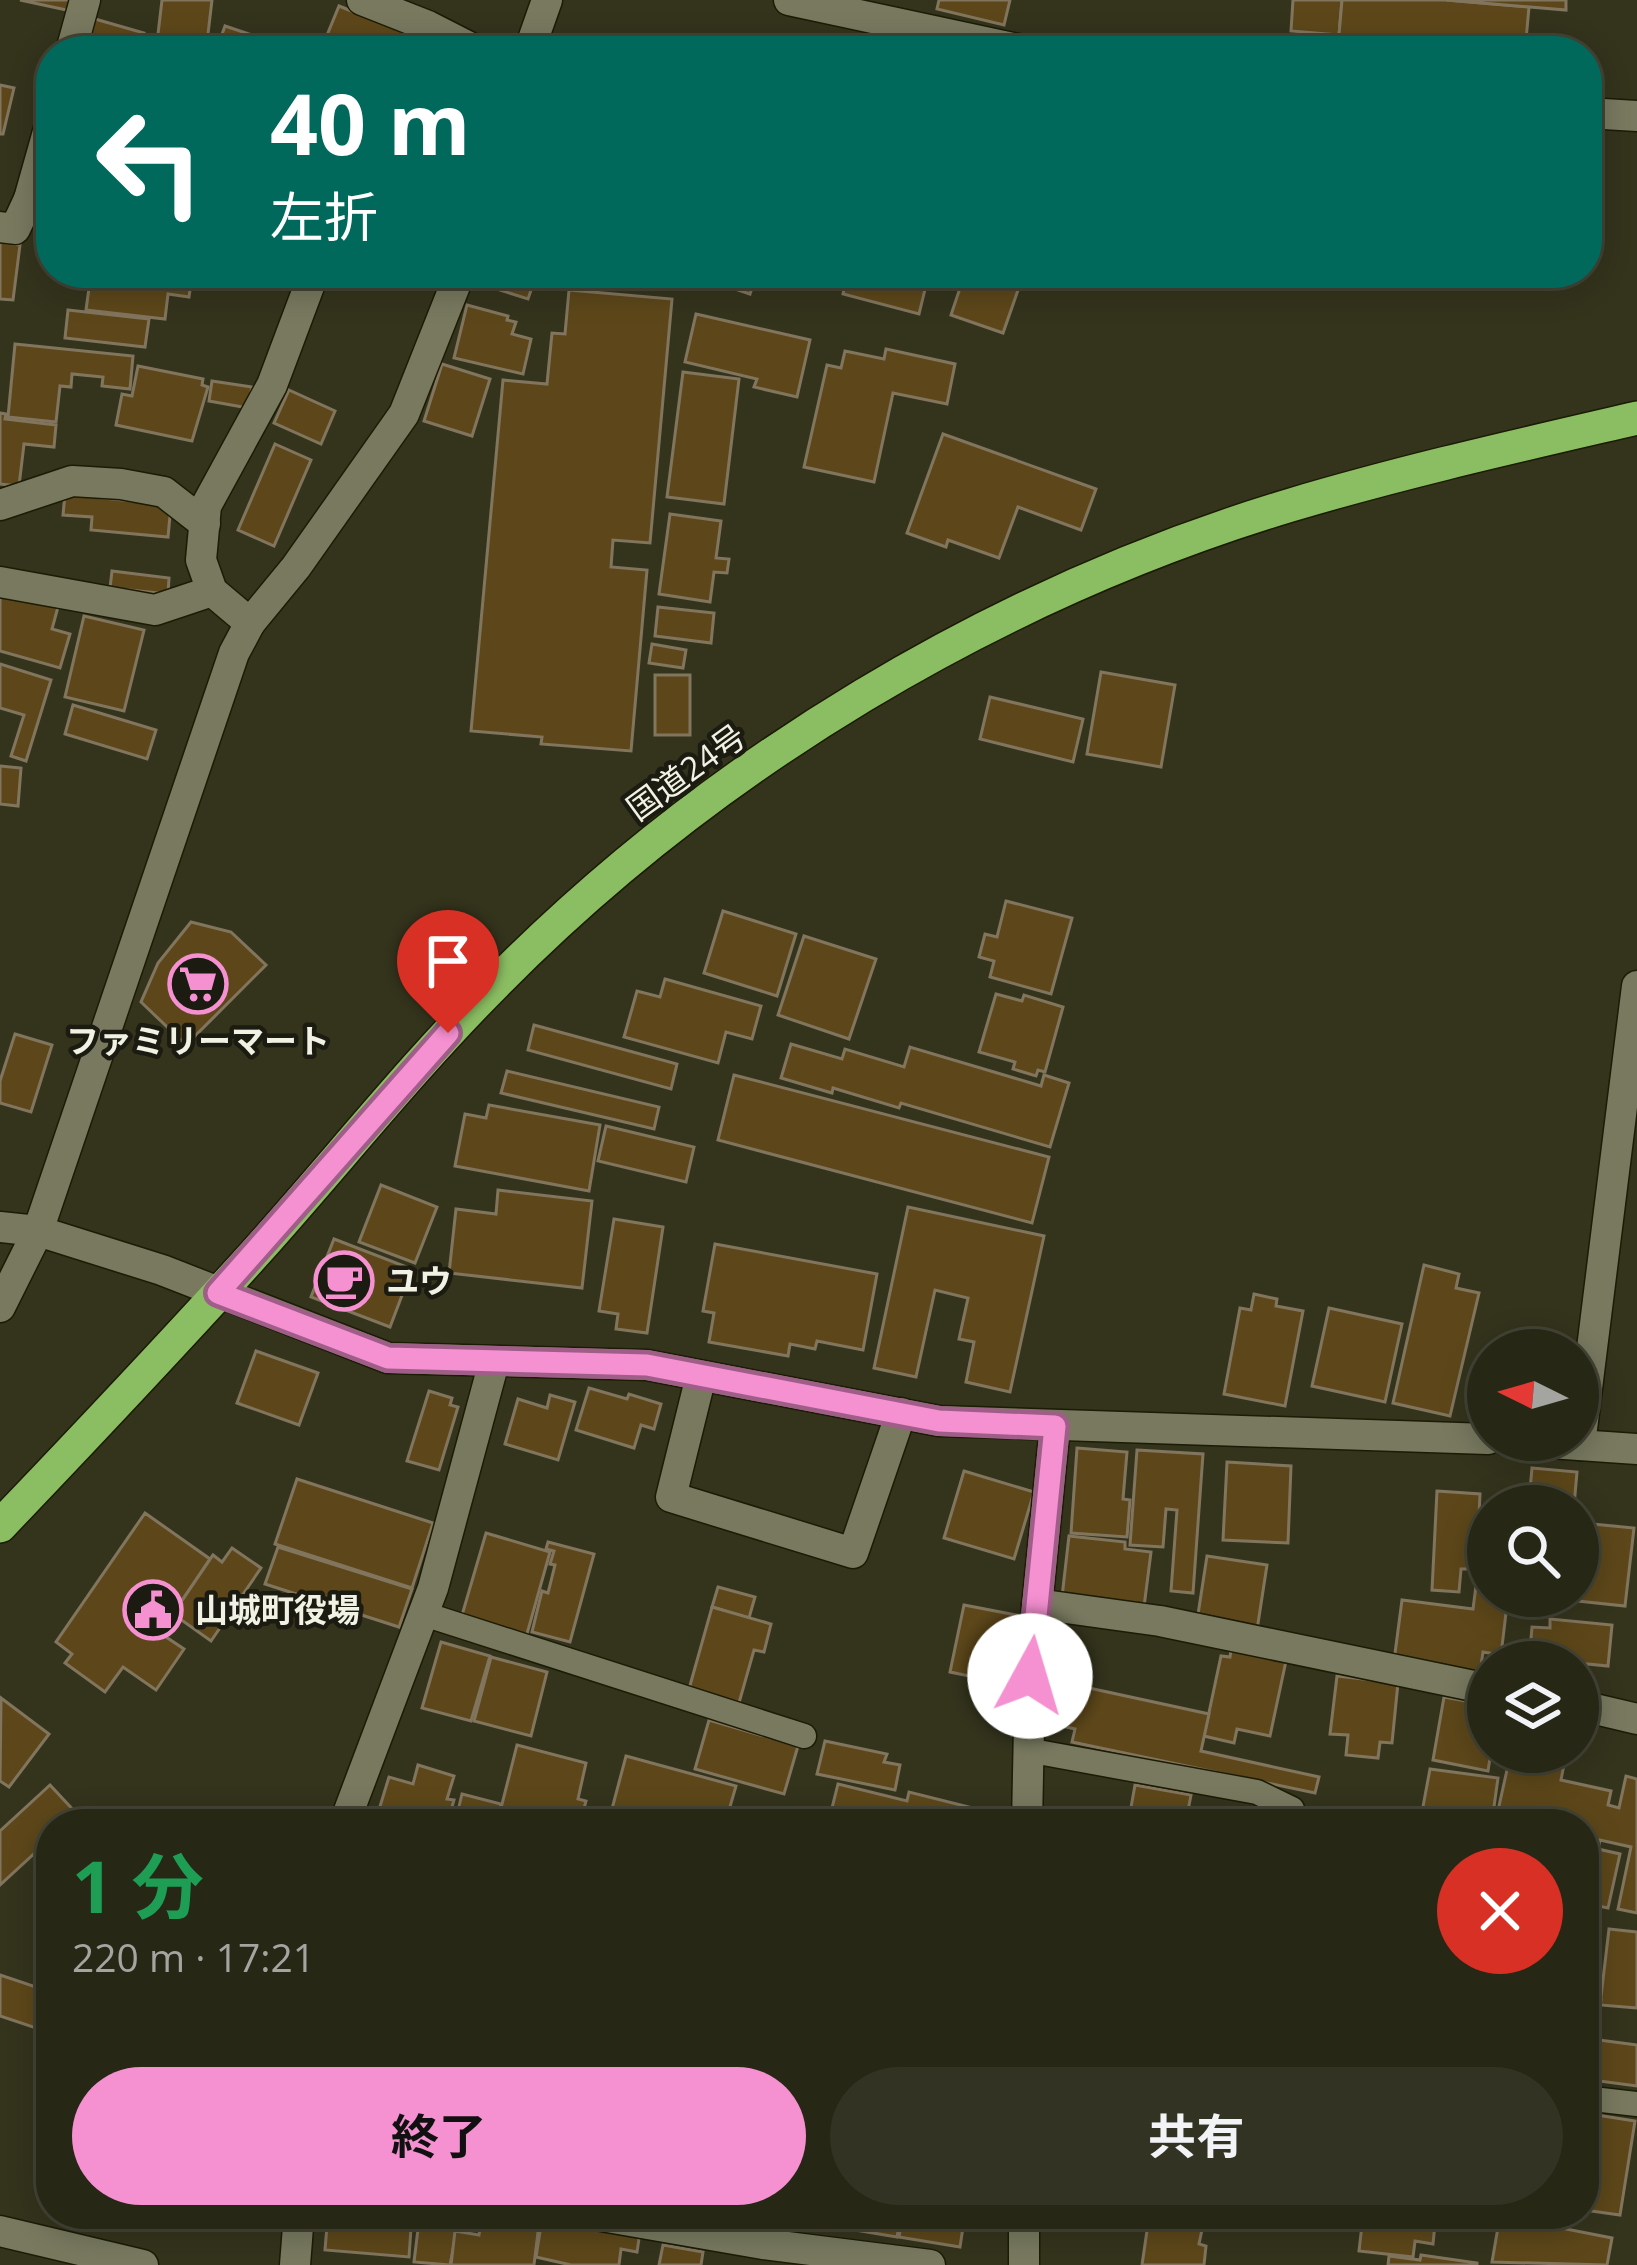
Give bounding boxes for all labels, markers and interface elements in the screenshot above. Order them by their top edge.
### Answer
text: 40 m [270,65,470,180]
icon: left [72,84,228,240]
text: 左折 [270,179,378,253]
street label: 国道24号 [617,713,754,830]
pin [397,910,499,1033]
icon: arrive [415,928,481,994]
supermarket icon: ファミリーマート [167,953,229,1015]
place label: ファミリーマート [66,1018,330,1063]
cafe icon: ユウ [313,1250,375,1312]
place label: ユウ [386,1258,452,1303]
north arrow [1467,1329,1599,1461]
map controls [1467,1329,1599,1773]
button: search [1467,1485,1599,1617]
public building icon: 山城町役場 [122,1579,184,1641]
place label: 山城町役場 [195,1587,360,1632]
position arrow [967,1613,1093,1739]
button: layers [1467,1641,1599,1773]
text: 1 分 [72,1836,204,1934]
button: close [1437,1848,1563,1974]
text: 220 m · 17:21 [72,1930,315,1983]
button: 終了 [72,2067,806,2205]
button: 共有 [830,2067,1563,2205]

